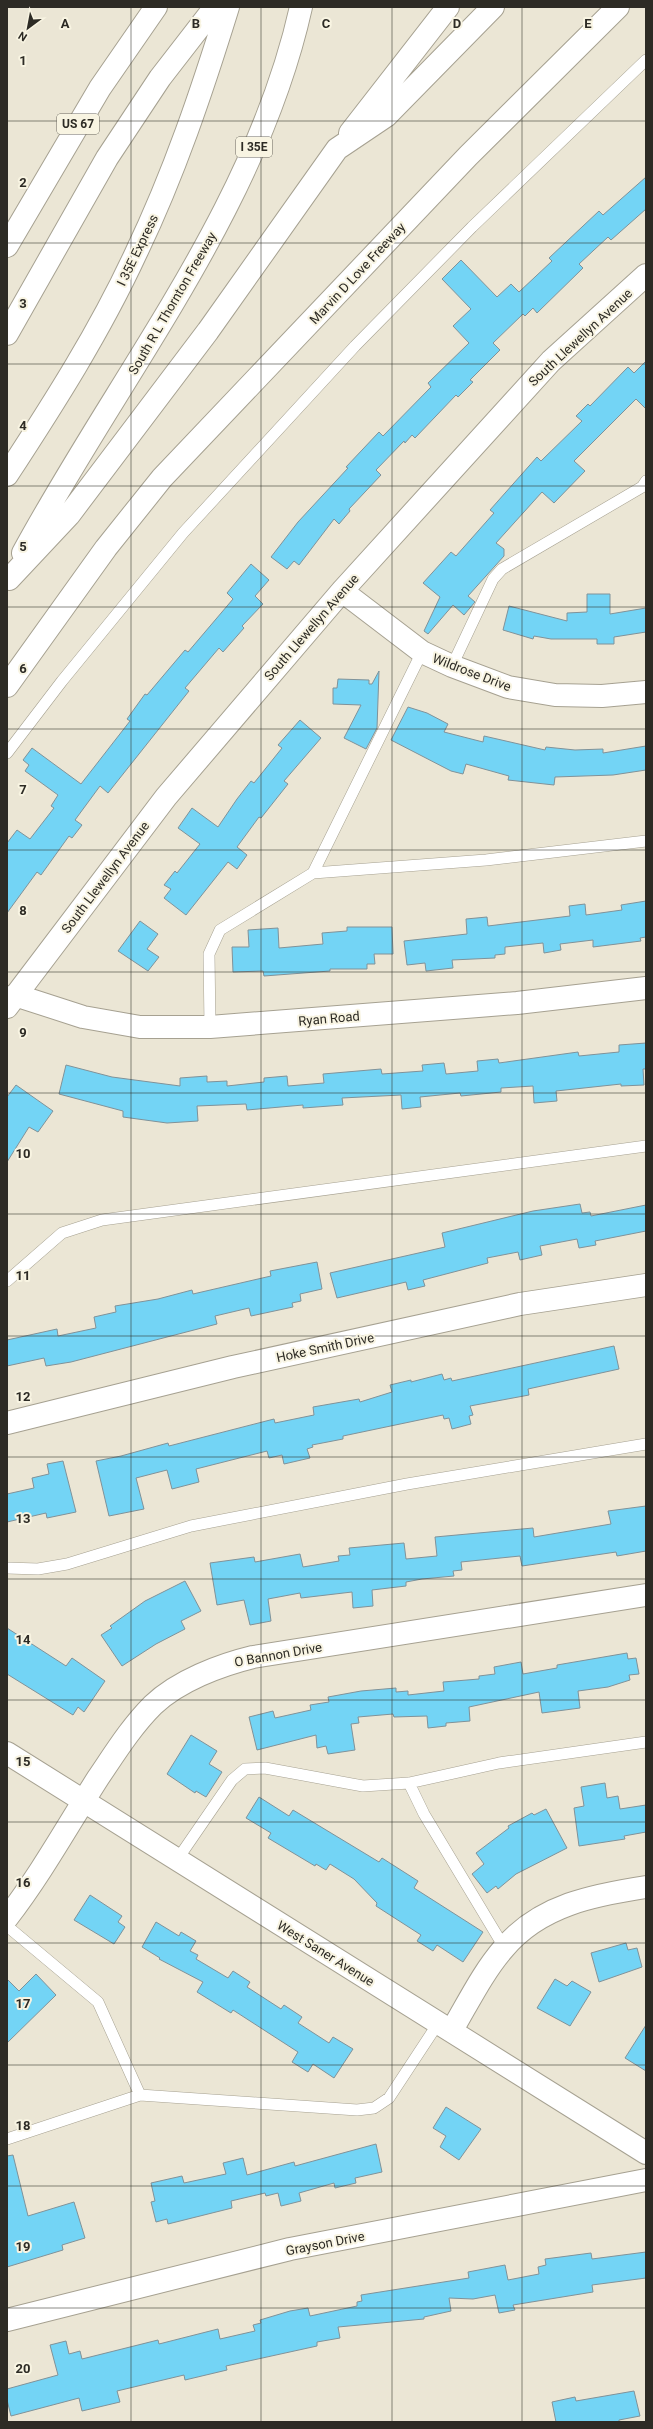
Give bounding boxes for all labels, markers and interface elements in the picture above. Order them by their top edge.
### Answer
north arrow [8,8,48,48]
text: A [61,16,70,31]
text: B [192,16,200,31]
text: C [322,16,331,31]
text: D [453,16,461,31]
text: E [584,16,592,31]
text: N [16,28,30,44]
text: 1 [19,53,27,68]
road number: US 67 [57,114,99,134]
road number: I 35E [236,137,272,157]
text: 2 [19,175,27,190]
street label: I 35E Express [114,212,161,288]
street label: Marvin D Love Freeway [306,220,408,327]
street label: South R L Thornton Freeway [125,229,219,377]
street label: South Llewellyn Avenue [525,285,635,389]
text: 3 [19,296,27,311]
text: 4 [19,418,27,433]
text: 5 [19,539,27,554]
street label: South Llewellyn Avenue [261,571,362,684]
street label: Wildrose Drive [430,651,513,694]
text: 6 [19,661,27,676]
text: 7 [19,782,27,797]
street label: South Llewellyn Avenue [58,818,152,936]
text: 8 [19,903,27,918]
street label: Ryan Road [298,1008,360,1029]
text: 9 [19,1025,27,1040]
text: 10 [16,1146,30,1161]
text: 11 [16,1268,30,1283]
street label: Hoke Smith Drive [275,1330,375,1365]
text: 12 [16,1389,30,1404]
text: 13 [16,1511,30,1526]
text: 14 [16,1632,31,1647]
street label: O Bannon Drive [233,1639,323,1670]
text: 15 [16,1754,30,1769]
text: 16 [16,1875,31,1890]
street label: West Saner Avenue [275,1918,377,1989]
text: 17 [16,1996,30,2011]
text: 18 [16,2118,30,2133]
street label: Grayson Drive [284,2228,366,2258]
text: 19 [16,2239,30,2254]
text: 20 [16,2361,30,2376]

